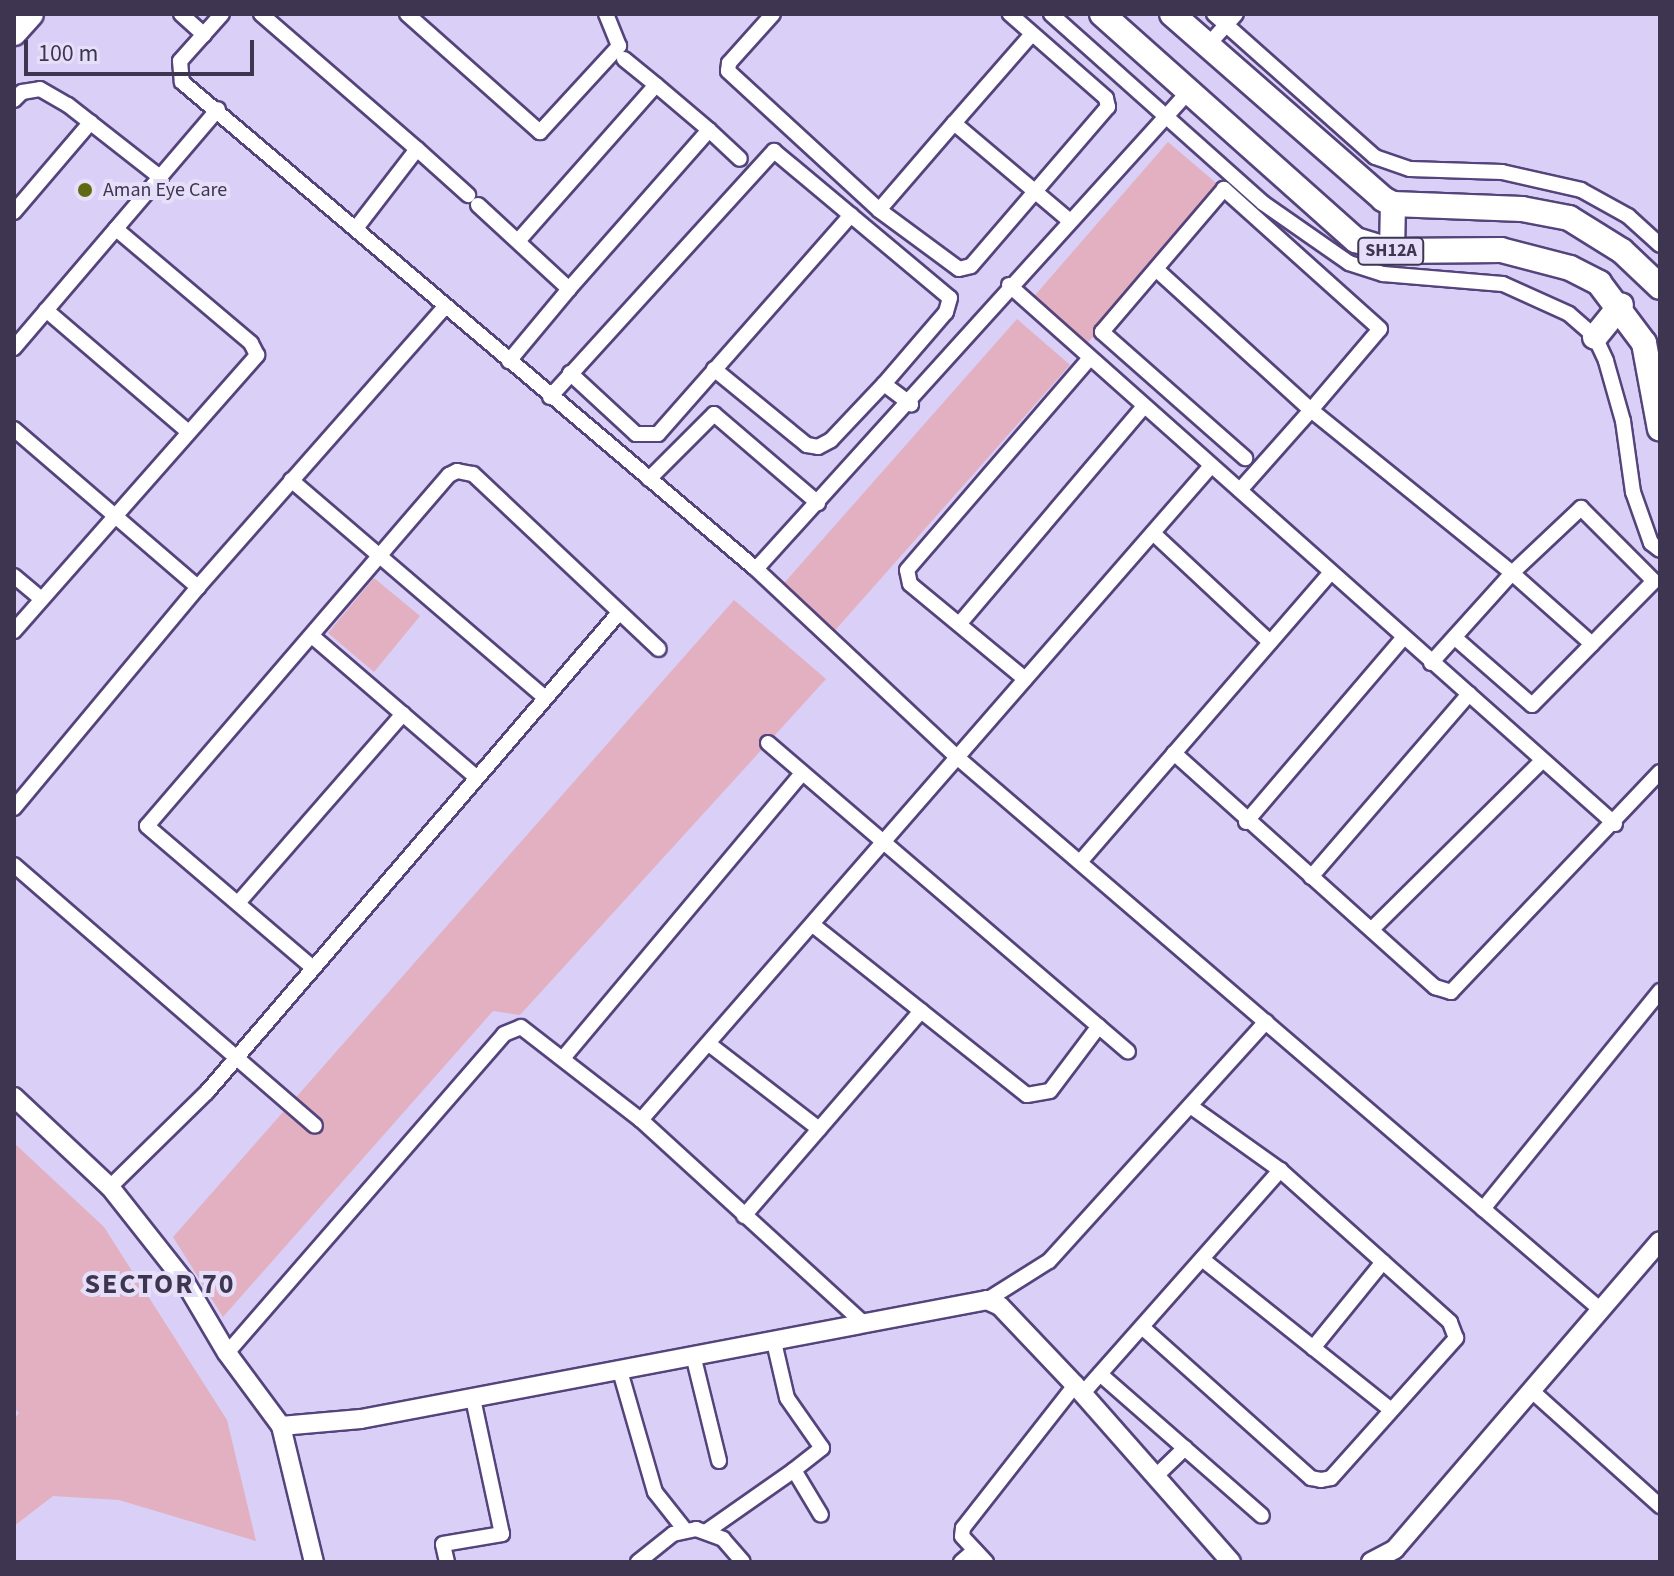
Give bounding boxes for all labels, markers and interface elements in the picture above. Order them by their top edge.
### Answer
scale bar [28,24,258,74]
text: 100 m [38,36,98,71]
place label: Aman Eye Care [103,178,227,202]
marker: Aman Eye Care [74,179,96,201]
road number: SH12A [1357,237,1425,265]
district label: SECTOR 70 [84,1267,236,1301]

